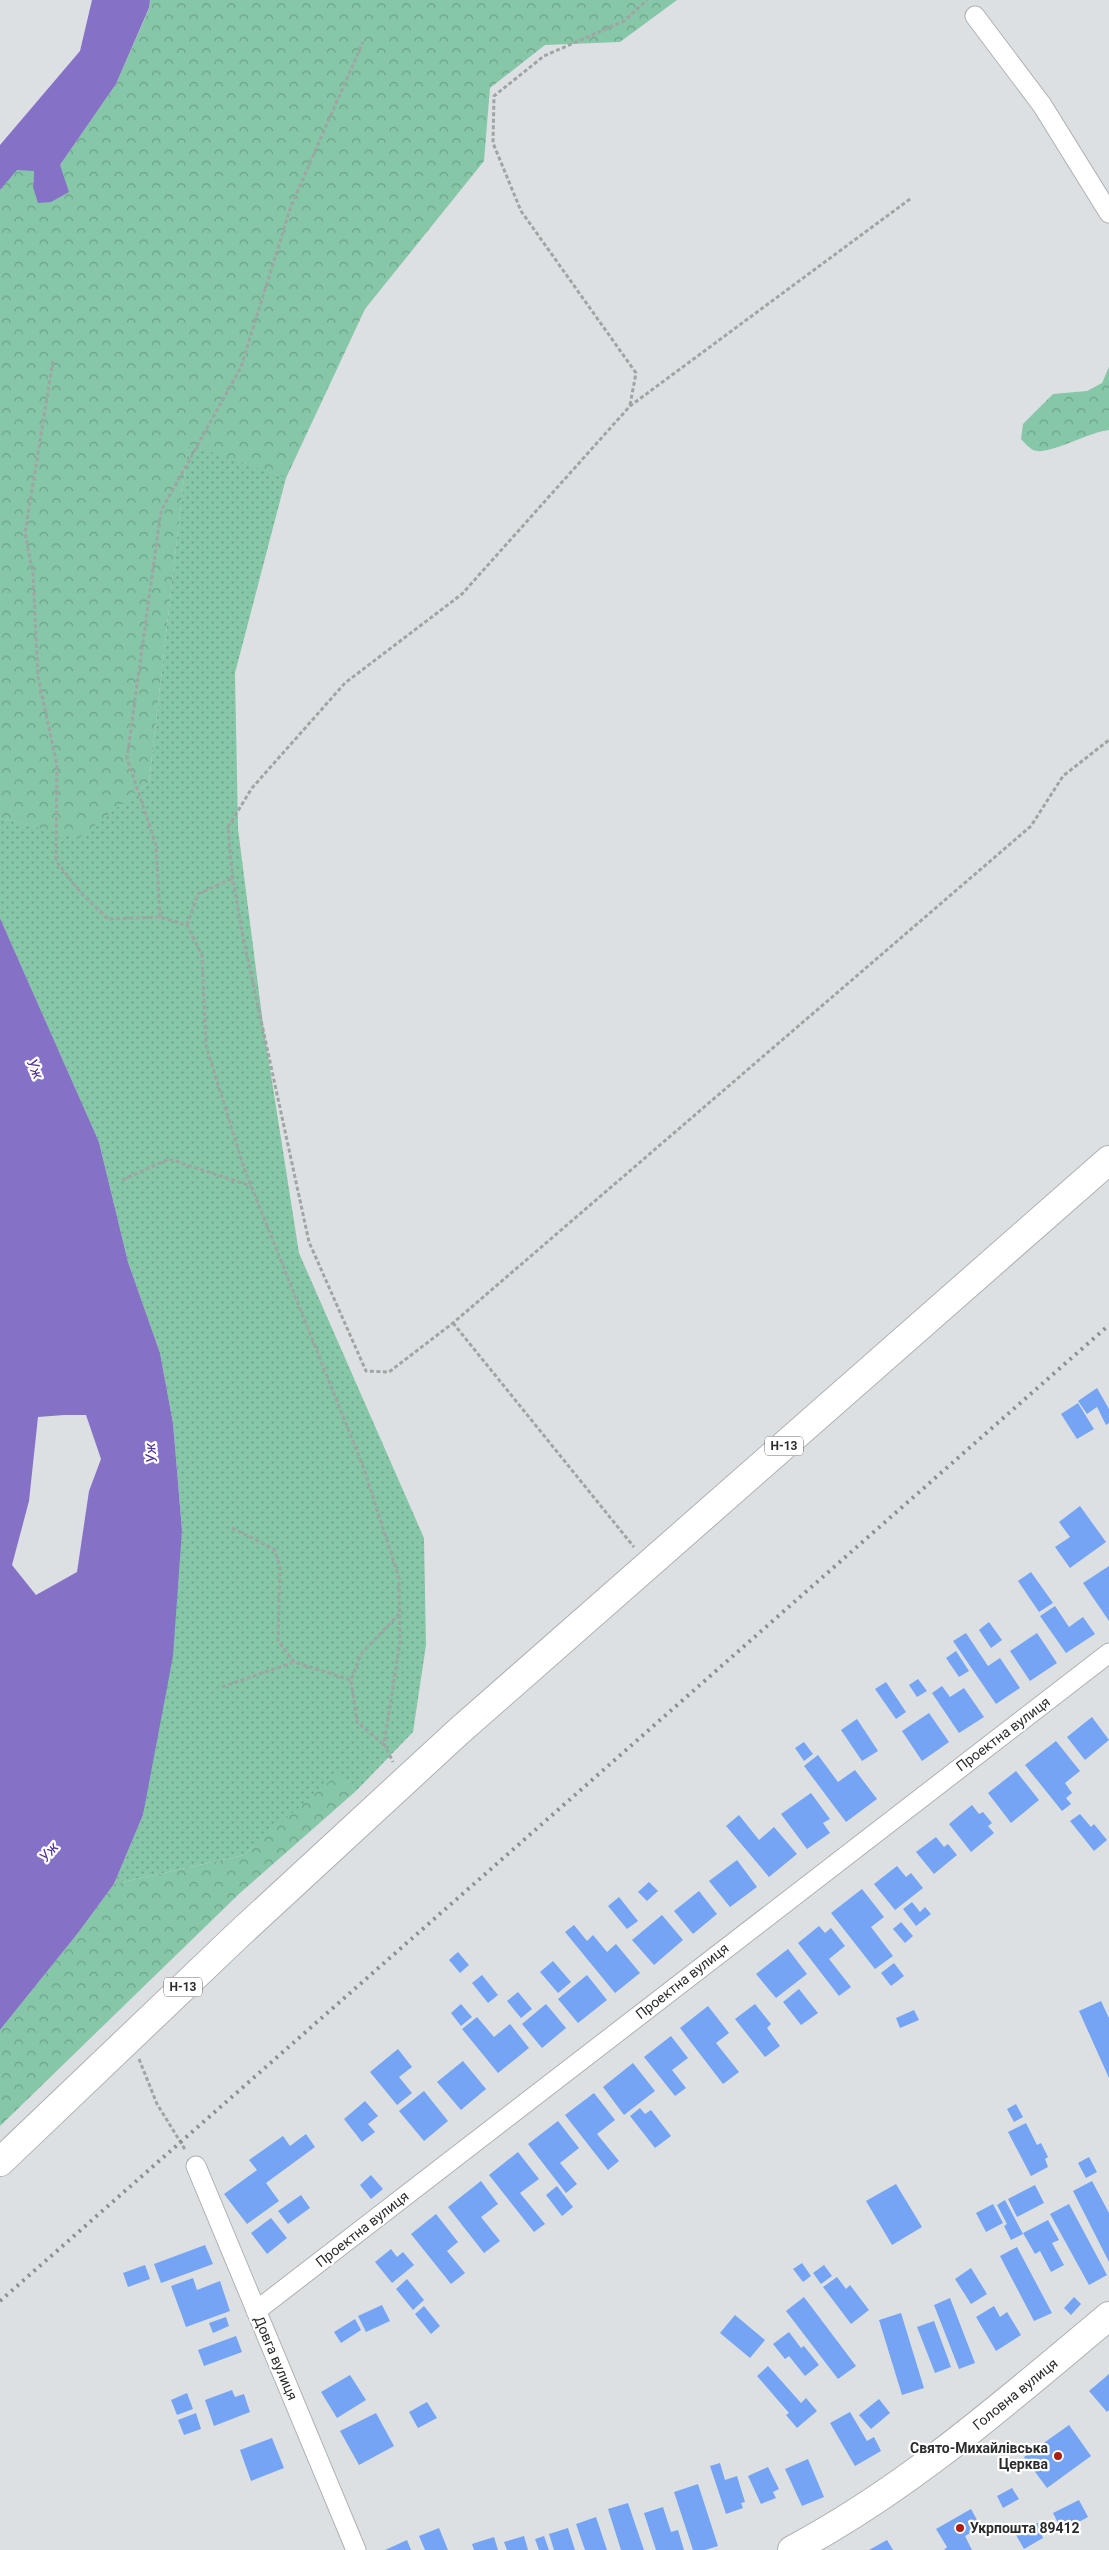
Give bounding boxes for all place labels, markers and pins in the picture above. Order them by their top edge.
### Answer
place label: Свято-Михайлівська Церква [910,2440,1049,2472]
marker: Свято-Михайлівська Церква [1052,2450,1064,2462]
place label: Укрпошта 89412 [970,2520,1080,2536]
marker: Укрпошта 89412 [954,2522,966,2534]

